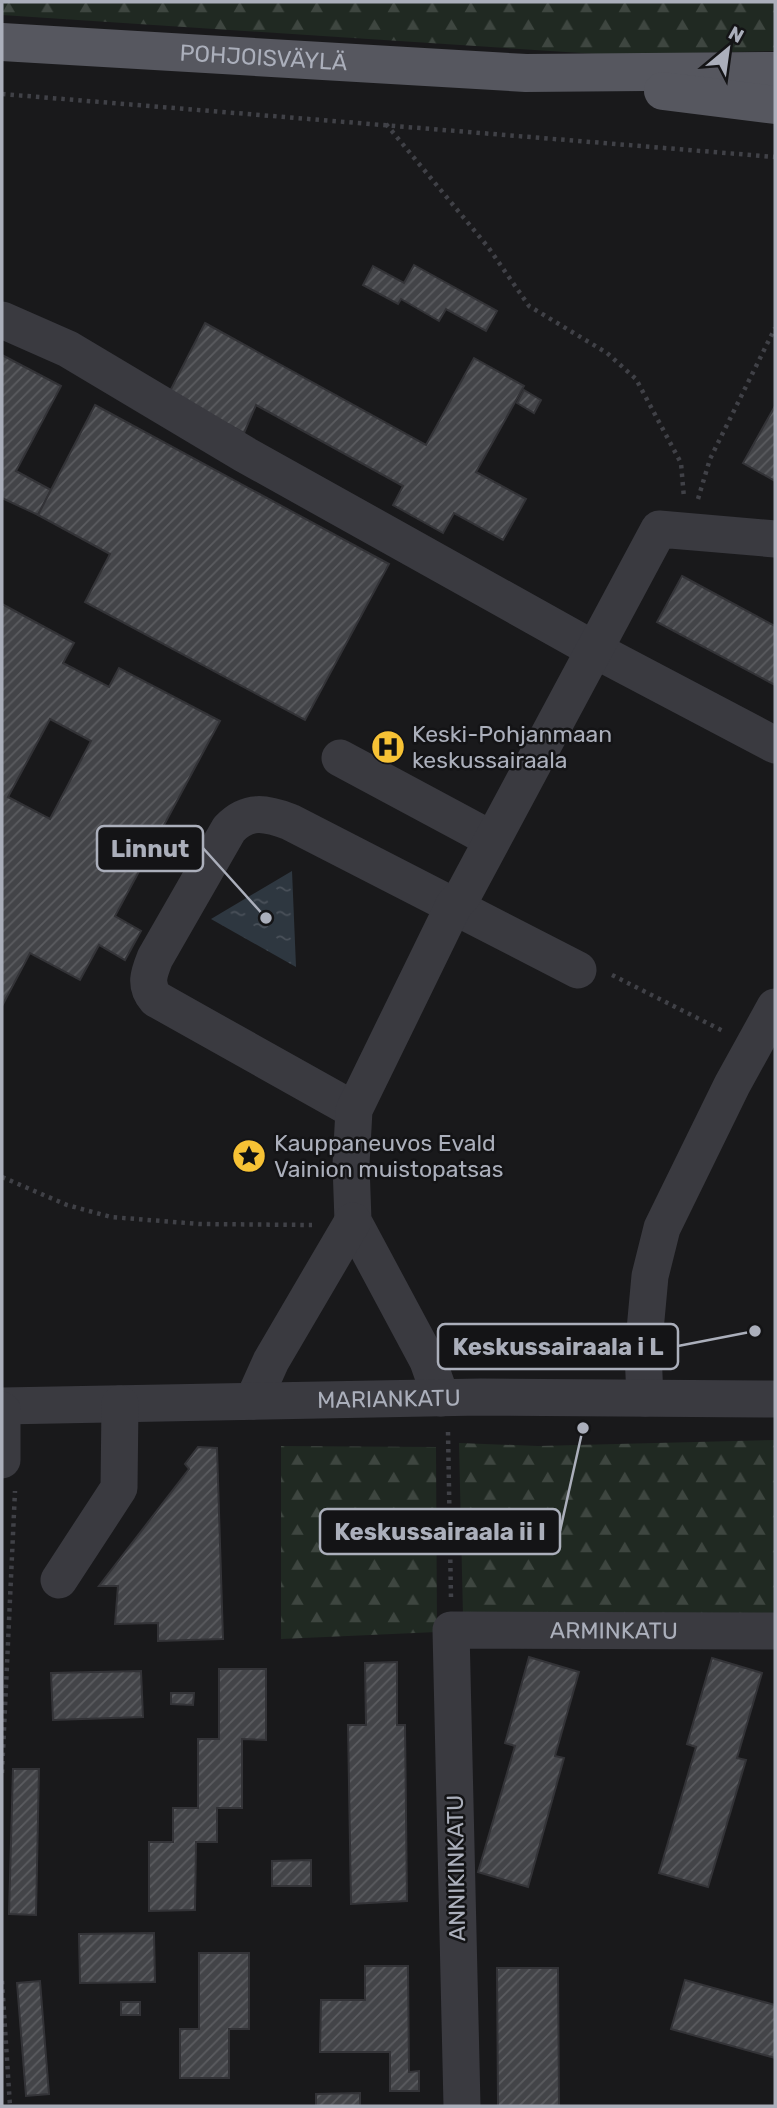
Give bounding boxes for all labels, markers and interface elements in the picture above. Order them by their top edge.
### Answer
north arrow [693,14,763,84]
text: N [724,21,748,48]
street label: POHJOISVÄYLÄ [179,39,348,76]
place label: Keski-Pohjanmaan keskussairaala [412,720,612,774]
hospital icon: Keski-Pohjanmaan keskussairaala [369,728,407,766]
callout: Linnut [97,826,203,871]
text: Linnut [111,835,189,863]
place label: Kauppaneuvos Evald Vainion muistopatsas [274,1129,504,1183]
place icon: Kauppaneuvos Evald Vainion muistopatsas [230,1137,268,1175]
callout: Keskussairaala i L [438,1324,678,1369]
text: Keskussairaala i L [452,1333,664,1361]
street label: MARIANKATU [317,1383,461,1414]
callout: Keskussairaala ii I [320,1509,560,1554]
text: Keskussairaala ii I [334,1518,546,1546]
street label: ARMINKATU [550,1616,678,1645]
street label: ANNIKINKATU [441,1794,471,1942]

